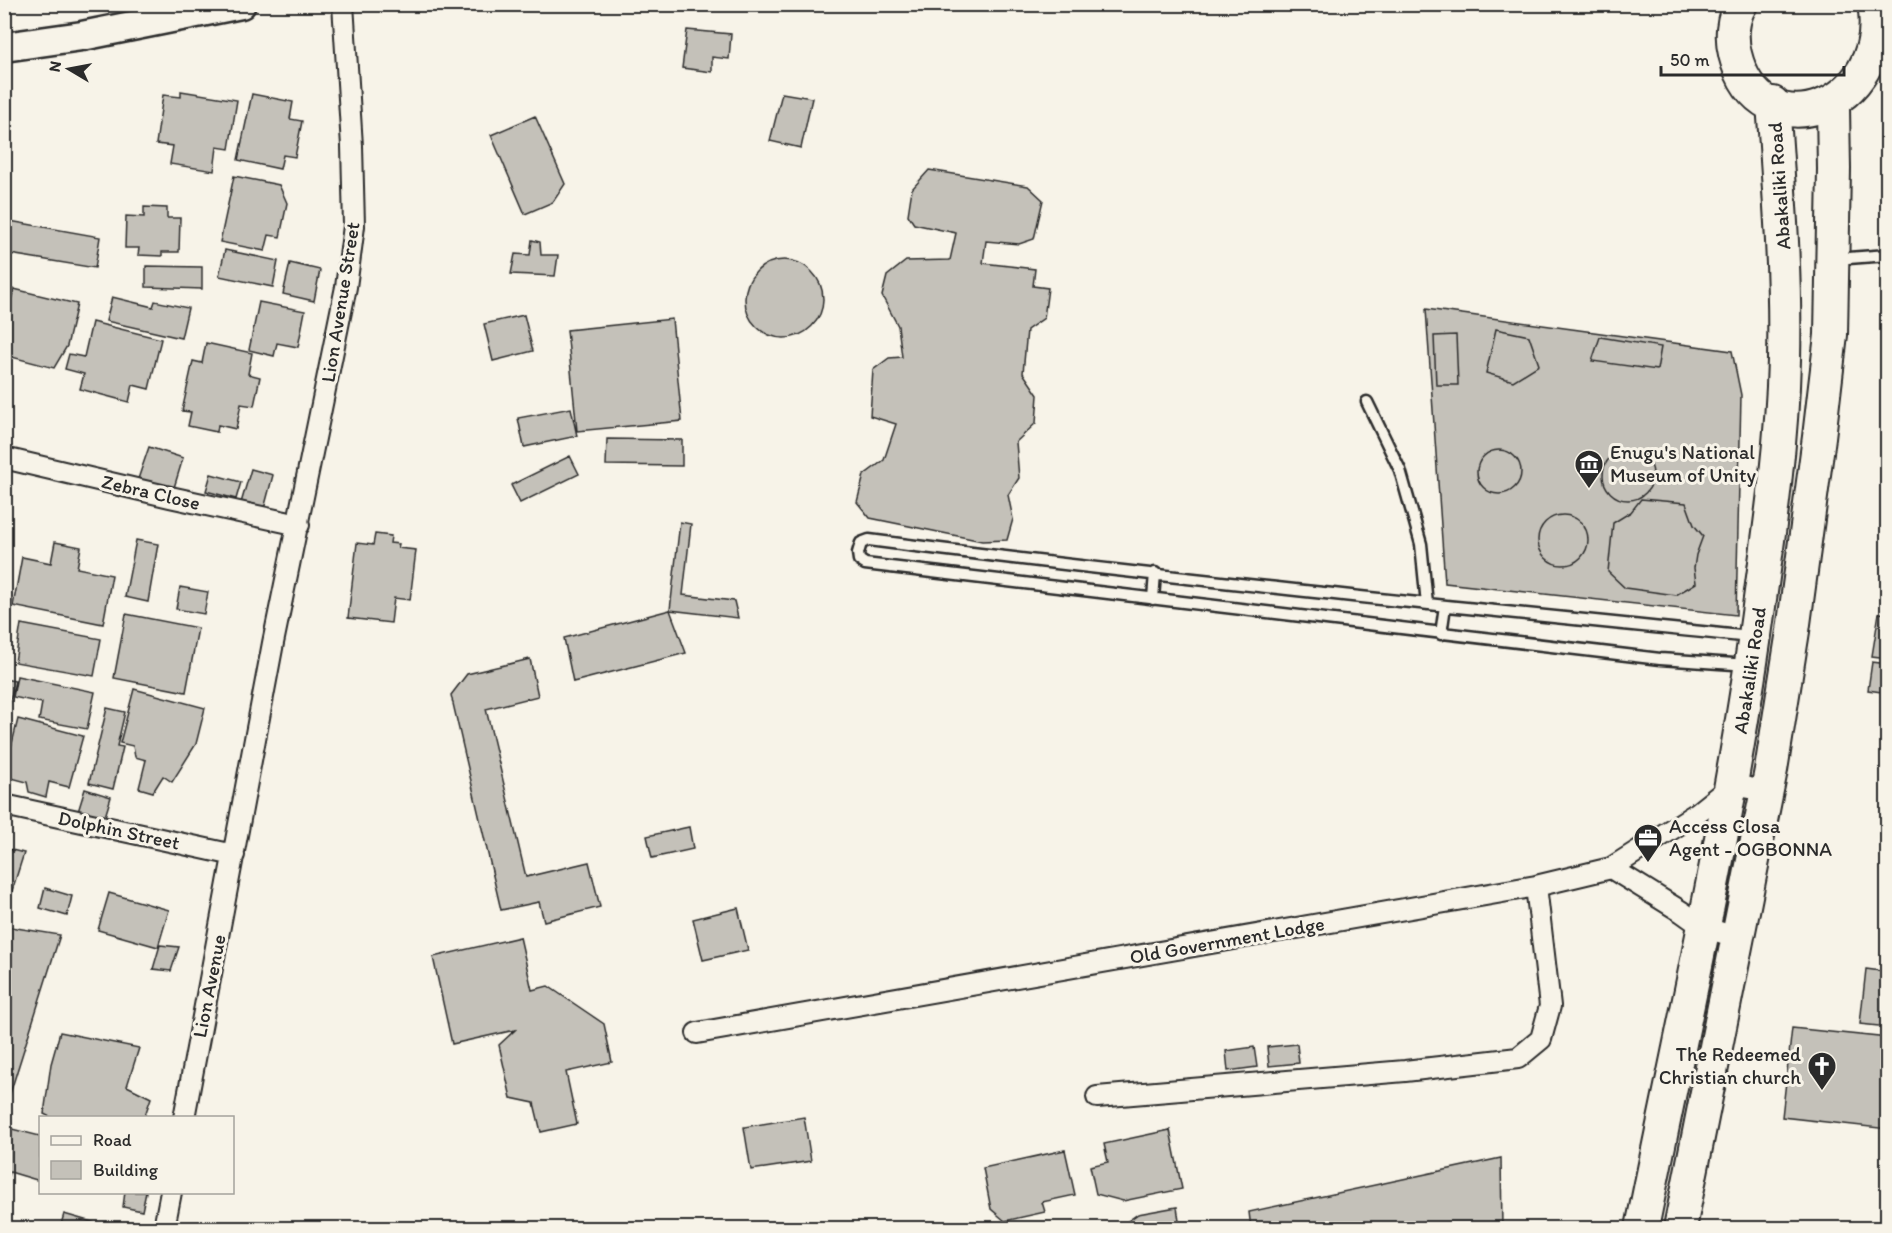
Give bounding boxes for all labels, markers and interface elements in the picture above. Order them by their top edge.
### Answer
north arrow [39,39,99,99]
scale bar [1661,39,1844,77]
text: 50 m [1670,49,1710,71]
text: N [44,60,65,73]
street label: Abakaliki Road [1763,121,1795,251]
street label: Lion Avenue Street [315,220,365,384]
place label: Enugu's National Museum of Unity [1610,440,1756,487]
museum icon: Enugu's National Museum of Unity [1573,448,1605,490]
street label: Zebra Close [99,469,203,515]
street label: Abakaliki Road [1728,605,1771,735]
street label: Dolphin Street [56,805,182,855]
place label: Access Closa Agent - OGBONNA [1669,814,1832,861]
office icon: Access Closa Agent - OGBONNA [1632,822,1664,864]
street label: Old Government Lodge [1128,911,1326,969]
street label: Lion Avenue [187,932,231,1040]
place label: The Redeemed Christian church [1659,1042,1801,1089]
church icon: The Redeemed Christian church [1806,1050,1838,1092]
legend [39,1116,234,1194]
text: Road [93,1129,132,1151]
text: Building [93,1159,159,1181]

